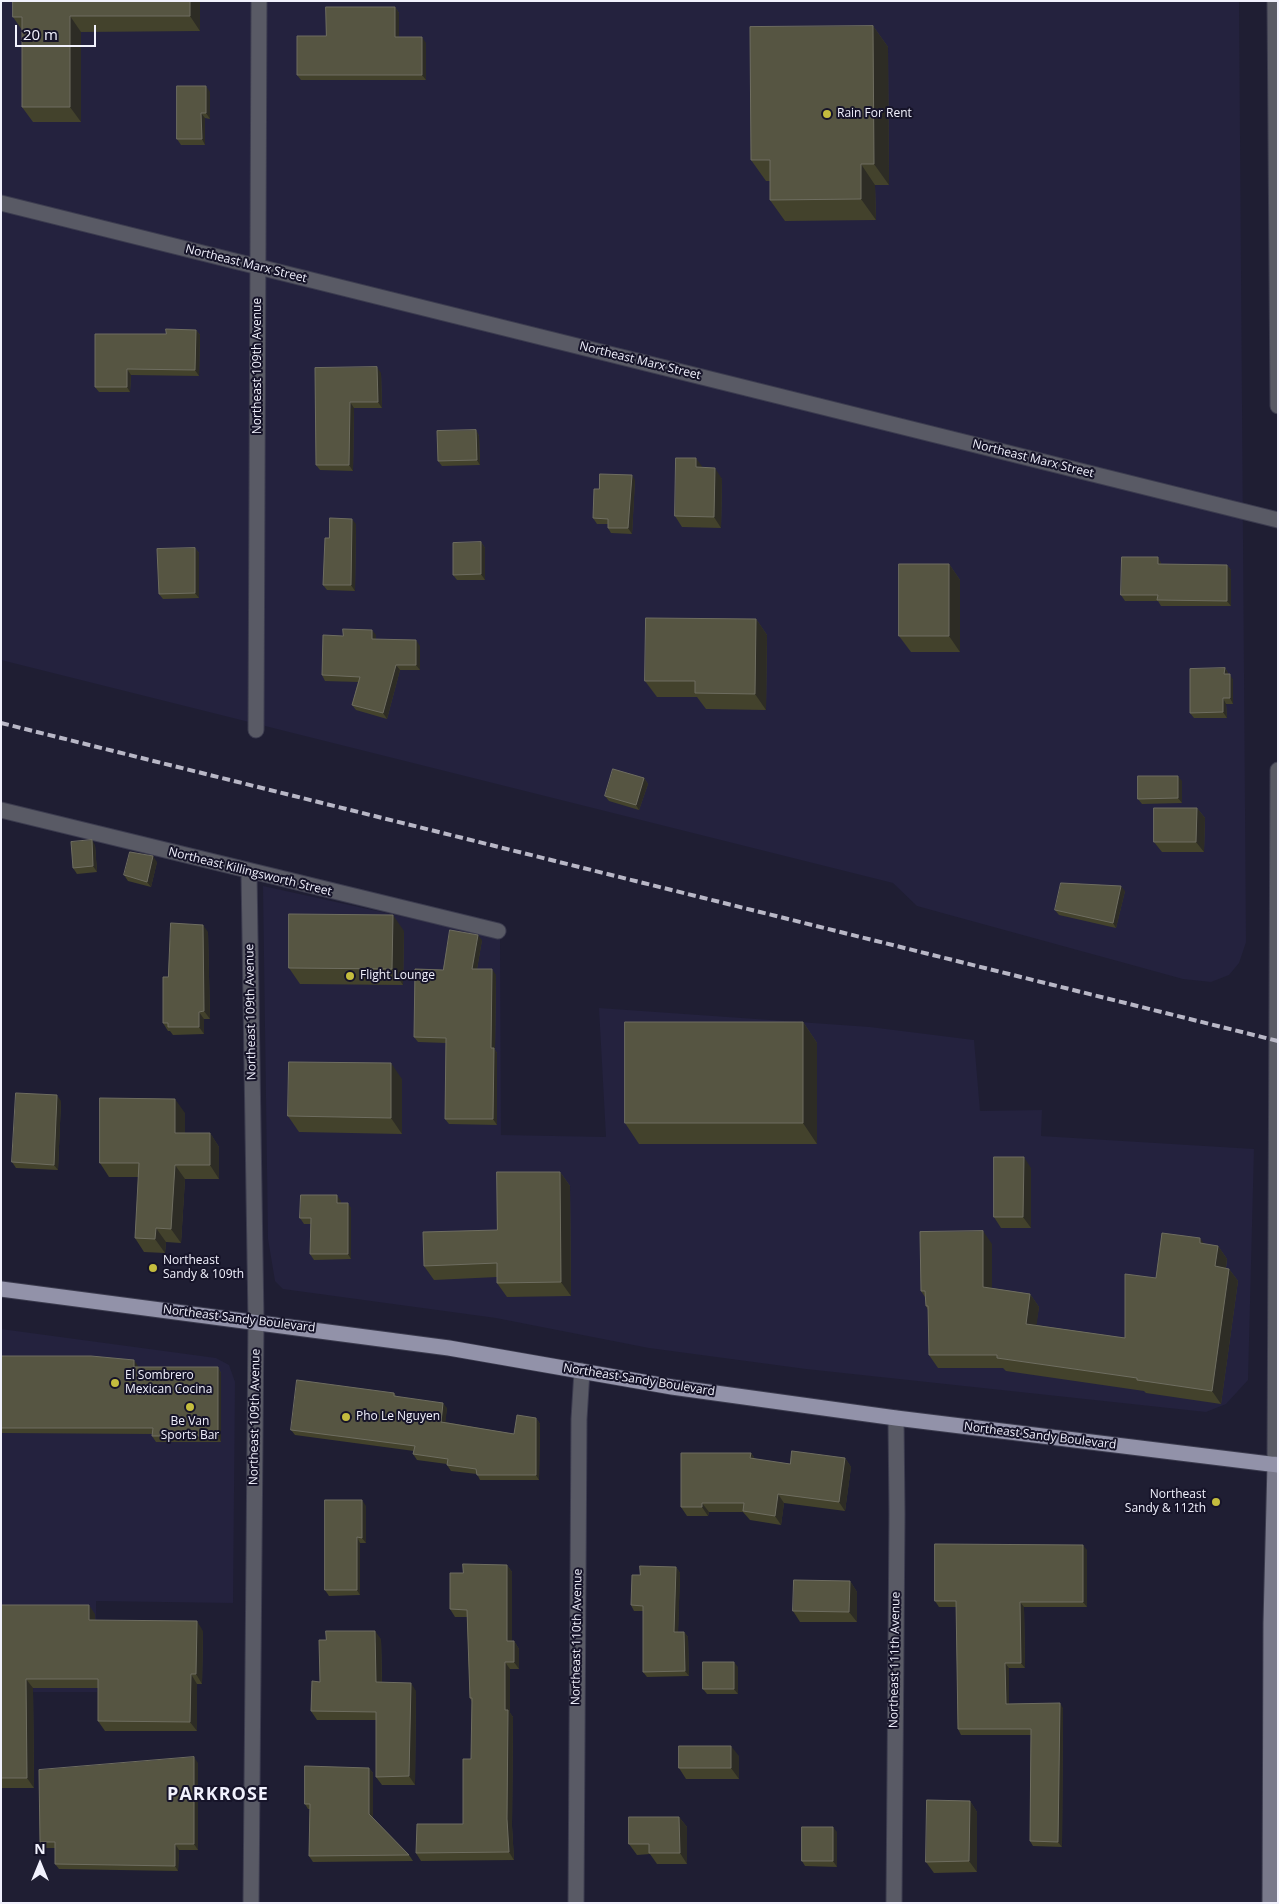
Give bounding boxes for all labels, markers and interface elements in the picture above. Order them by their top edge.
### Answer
scale bar [18,15,99,47]
text: 20 m [23,24,58,44]
place label: Rain For Rent [837,107,912,121]
marker: Rain For Rent [821,108,833,120]
street label: Northeast Marx Street [184,242,308,286]
street label: Northeast 109th Avenue [251,298,265,434]
street label: Northeast Marx Street [578,339,702,383]
street label: Northeast Marx Street [971,437,1095,481]
street label: Northeast Killingsworth Street [167,845,333,899]
street label: Northeast 109th Avenue [243,944,259,1080]
place label: Flight Lounge [360,969,435,983]
marker: Flight Lounge [344,970,356,982]
place label: Northeast Sandy & 109th [163,1254,244,1282]
marker: Northeast Sandy & 109th [147,1262,159,1274]
street label: Northeast Sandy Boulevard [162,1303,316,1335]
street label: Northeast 109th Avenue [247,1349,263,1485]
street label: Northeast Sandy Boulevard [562,1361,716,1399]
place label: El Sombrero Mexican Cocina [125,1369,212,1397]
marker: El Sombrero Mexican Cocina [109,1377,121,1389]
marker: Be Van Sports Bar [184,1401,196,1413]
place label: Pho Le Nguyen [356,1410,440,1424]
marker: Pho Le Nguyen [340,1411,352,1423]
place label: Be Van Sports Bar [161,1415,219,1443]
street label: Northeast Sandy Boulevard [963,1420,1117,1452]
place label: Northeast Sandy & 112th [1125,1488,1206,1516]
marker: Northeast Sandy & 112th [1210,1496,1222,1508]
street label: Northeast 110th Avenue [569,1569,585,1705]
street label: Northeast 111th Avenue [887,1592,903,1728]
district label: PARKROSE [166,1784,270,1806]
north arrow [15,1839,65,1889]
text: N [34,1839,46,1858]

